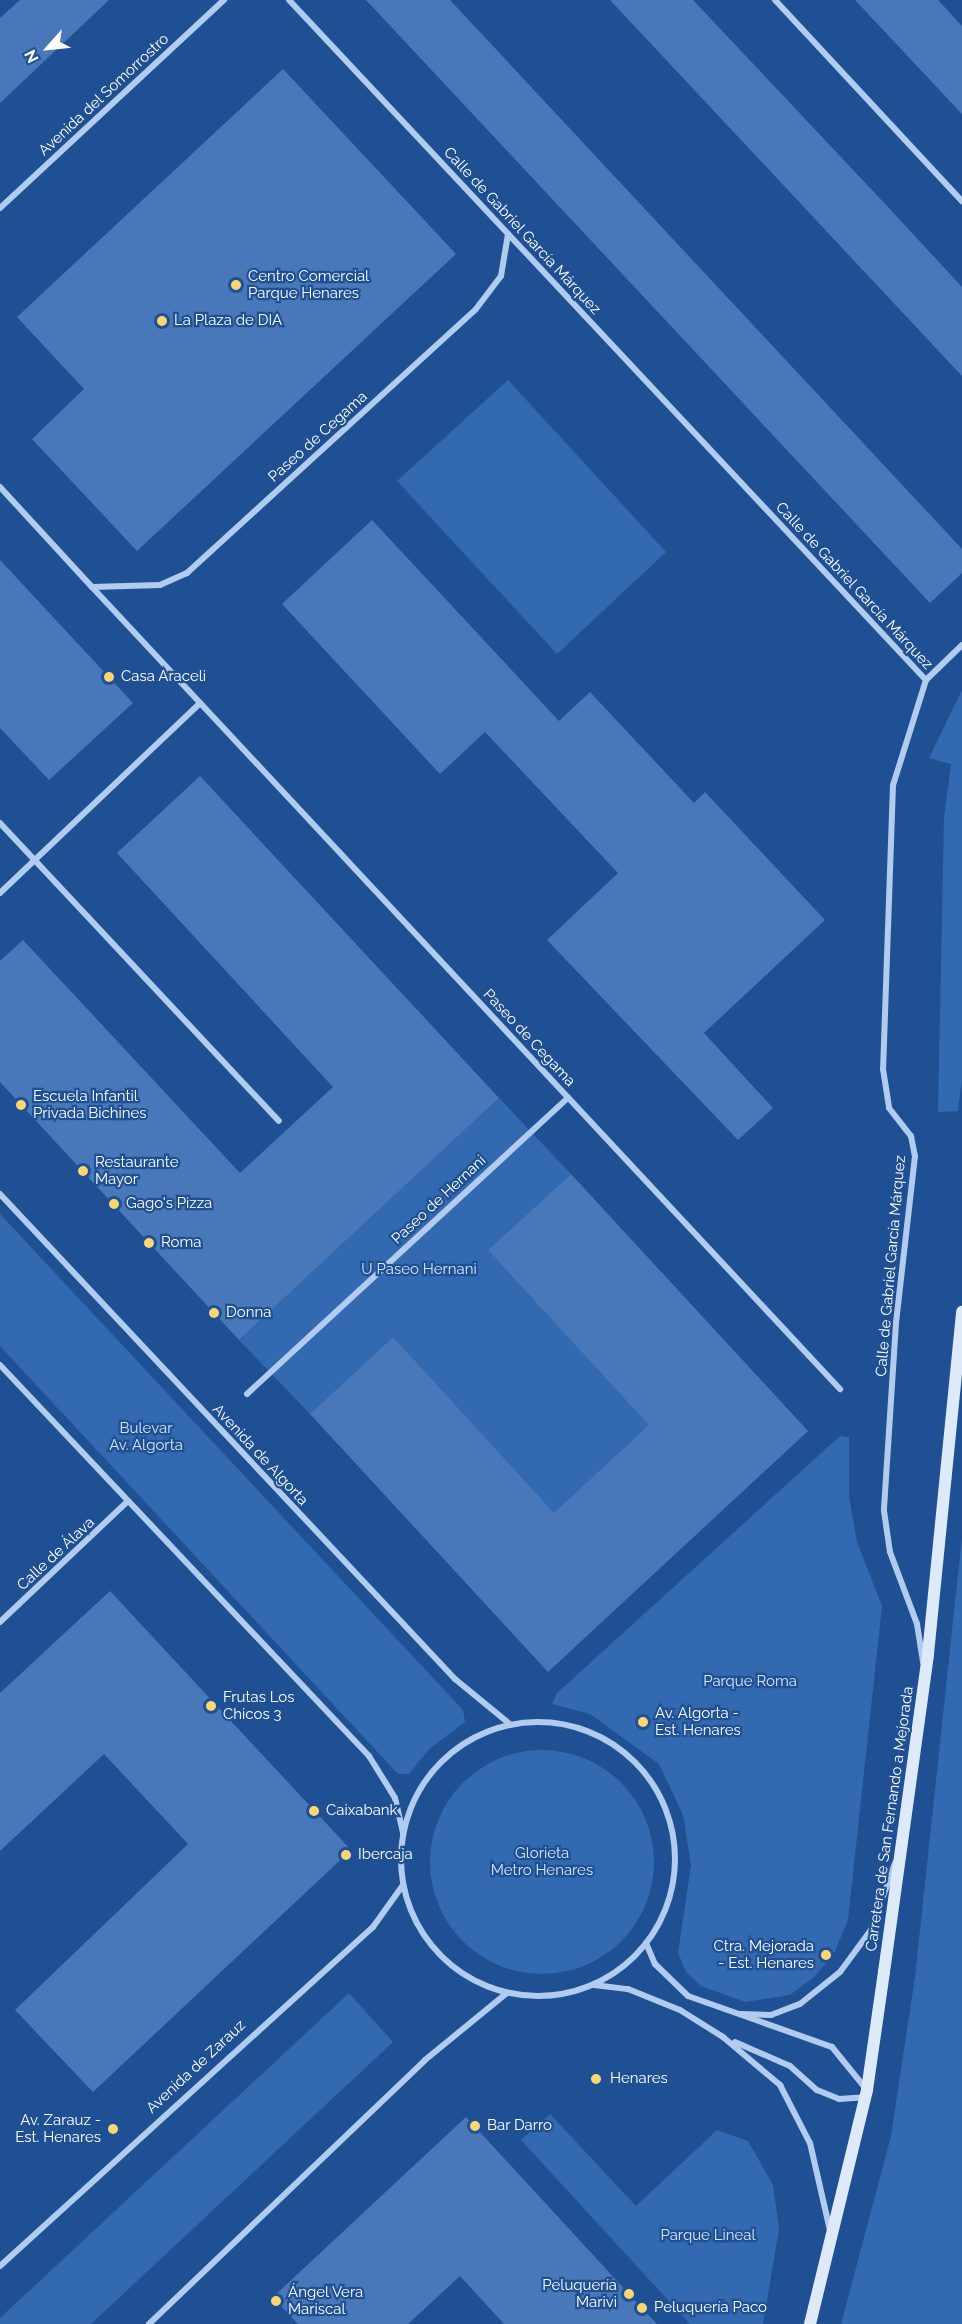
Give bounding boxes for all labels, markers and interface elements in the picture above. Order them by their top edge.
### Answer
north arrow [18,18,78,78]
street label: Avenida del Somorrostro [35,30,173,160]
text: N [20,47,43,66]
street label: Calle de Gabriel García Márquez [440,143,604,319]
place label: Centro Comercial Parque Henares [248,267,369,302]
marker: Centro Comercial Parque Henares [229,278,243,292]
place label: La Plaza de DIA [174,312,282,330]
marker: La Plaza de DIA [155,314,169,328]
street label: Paseo de Cegama [265,388,371,486]
street label: Calle de Gabriel García Márquez [772,498,936,674]
place label: Casa Araceli [121,668,207,686]
marker: Casa Araceli [102,670,116,684]
street label: Paseo de Cegama [479,986,579,1090]
place label: Escuela Infantil Privada Bichines [33,1087,146,1122]
marker: Escuela Infantil Privada Bichines [14,1098,28,1112]
street label: Paseo de Hernani [388,1152,490,1248]
place label: Restaurante Mayor [95,1153,178,1188]
street label: Calle de Gabriel García Márquez [872,1154,910,1378]
marker: Restaurante Mayor [76,1164,90,1178]
place label: Gago's Pizza [126,1195,212,1213]
marker: Gago's Pizza [107,1197,121,1211]
place label: Roma [161,1234,201,1252]
marker: Roma [142,1236,156,1250]
park label: U Paseo Hernani [361,1261,477,1279]
place label: Donna [226,1304,271,1322]
marker: Donna [207,1306,221,1320]
street label: Avenida de Algorta [208,1400,312,1510]
park label: Bulevar Av. Algorta [109,1419,183,1454]
street label: Calle de Álava [14,1514,98,1594]
park label: Parque Roma [703,1673,797,1691]
street label: Carretera de San Fernando a Mejorada [862,1685,918,1953]
place label: Frutas Los Chicos 3 [223,1688,294,1723]
marker: Frutas Los Chicos 3 [204,1699,218,1713]
place label: Av. Algorta - Est. Henares [655,1704,741,1739]
marker: Av. Algorta - Est. Henares [636,1715,650,1729]
place label: Caixabank [326,1802,398,1820]
marker: Caixabank [307,1804,321,1818]
park label: Glorieta Metro Henares [491,1844,593,1879]
place label: Ibercaja [358,1846,413,1864]
marker: Ibercaja [339,1848,353,1862]
place label: Ctra. Mejorada - Est. Henares [714,1937,814,1972]
marker: Ctra. Mejorada - Est. Henares [819,1948,833,1962]
street label: Avenida de Zarauz [143,2017,249,2117]
marker: Henares [587,2070,605,2088]
place label: Henares [610,2070,668,2088]
place label: Av. Zarauz - Est. Henares [15,2111,101,2146]
place label: Bar Darro [487,2117,552,2135]
marker: Bar Darro [468,2119,482,2133]
marker: Av. Zarauz - Est. Henares [106,2122,120,2136]
park label: Parque Lineal [660,2227,756,2245]
place label: Peluquería Marivi [542,2276,617,2311]
place label: Ángel Vera Mariscal [288,2283,364,2318]
marker: Peluquería Marivi [622,2287,636,2301]
marker: Ángel Vera Mariscal [269,2294,283,2308]
place label: Peluquería Paco [654,2299,767,2317]
marker: Peluquería Paco [635,2301,649,2315]

